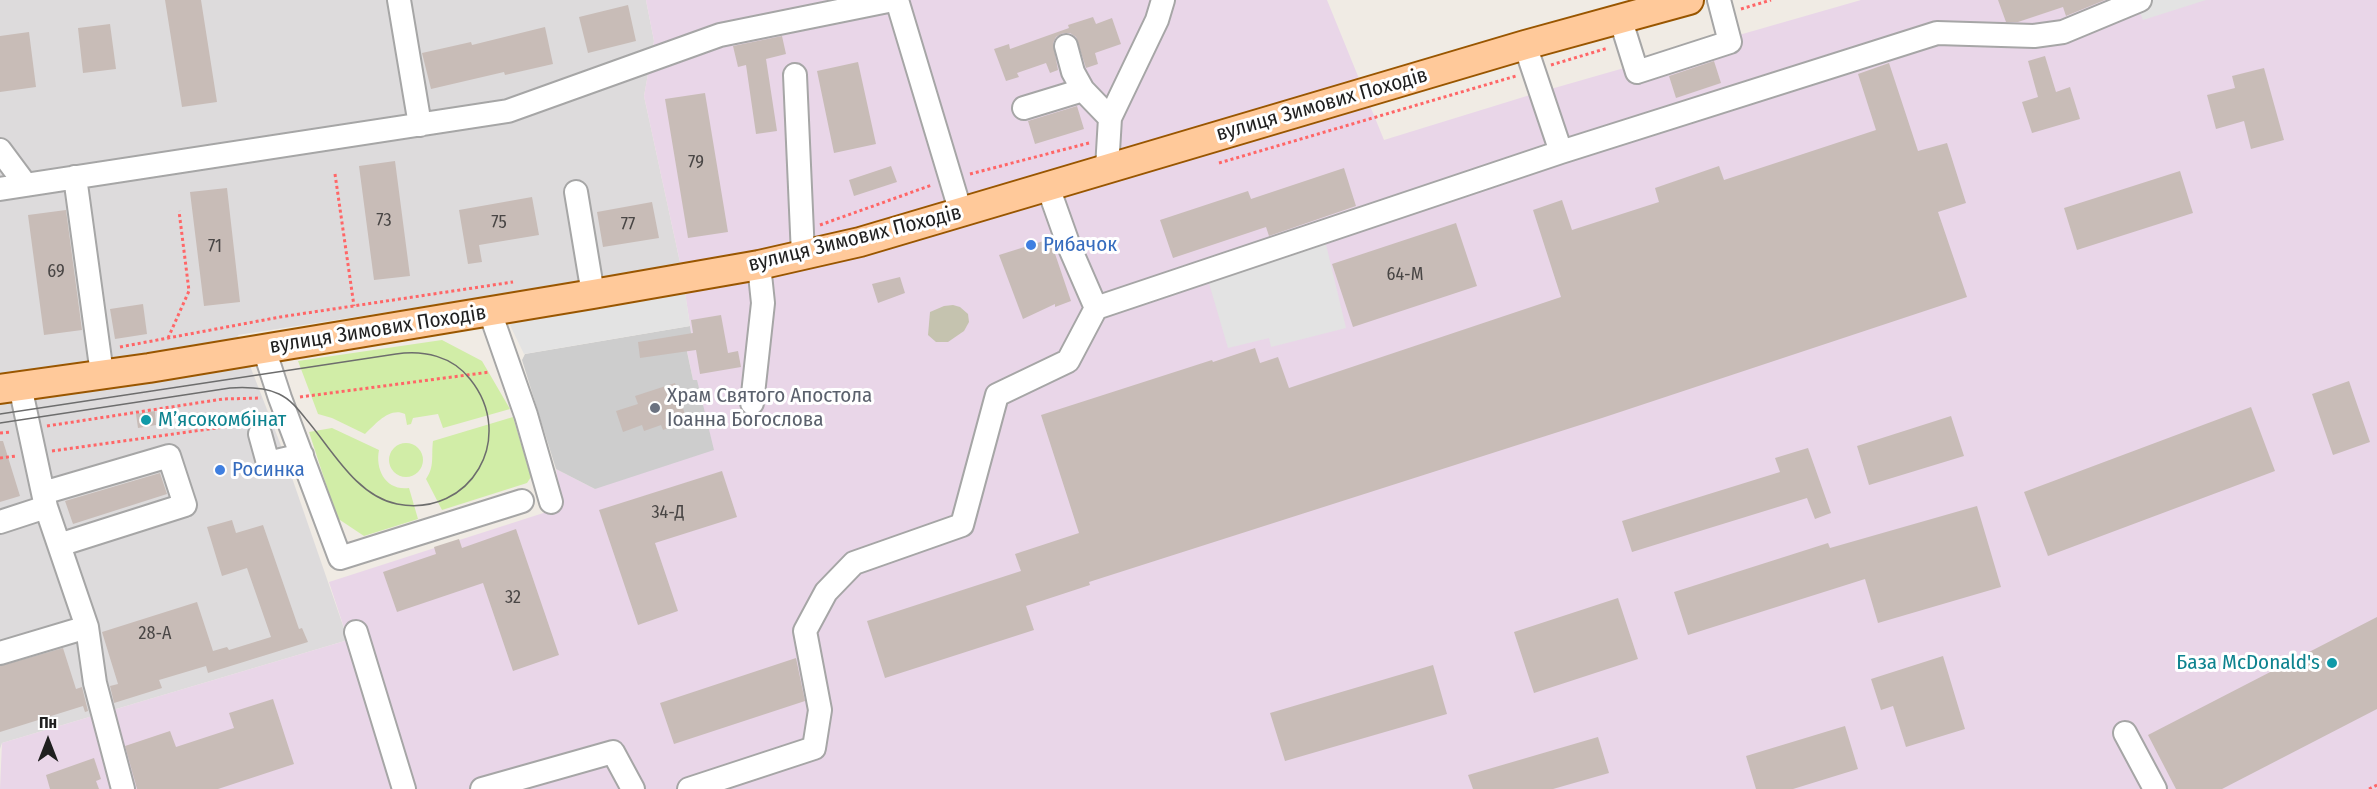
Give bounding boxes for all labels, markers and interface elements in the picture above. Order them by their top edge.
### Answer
street label: вулиця Зимових Походів [1213,63,1431,147]
house number: 79 [688,152,704,174]
street label: вулиця Зимових Походів [746,200,964,278]
house number: 73 [376,210,392,232]
house number: 75 [491,212,507,234]
house number: 77 [621,214,635,236]
place label: Рибачок [1043,232,1117,258]
house number: 71 [208,236,222,258]
marker: Рибачок [1024,238,1038,252]
house number: 69 [47,261,65,283]
house number: 64-М [1386,264,1424,286]
street label: вулиця Зимових Походів [268,300,488,360]
place label: Храм Святого Апостола Іоанна Богослова [667,383,872,433]
marker: Храм Святого Апостола Іоанна Богослова [648,401,662,415]
place label: М’ясокомбінат [158,407,286,433]
marker: М’ясокомбінат [139,413,153,427]
place label: Росинка [232,457,305,483]
marker: Росинка [213,463,227,477]
house number: 34-Д [652,502,684,524]
house number: 32 [505,587,521,609]
house number: 28-А [139,623,171,645]
place label: База McDonald's [2176,650,2320,676]
marker: База McDonald's [2325,656,2339,670]
north arrow [18,711,78,771]
text: Пн [39,713,57,732]

